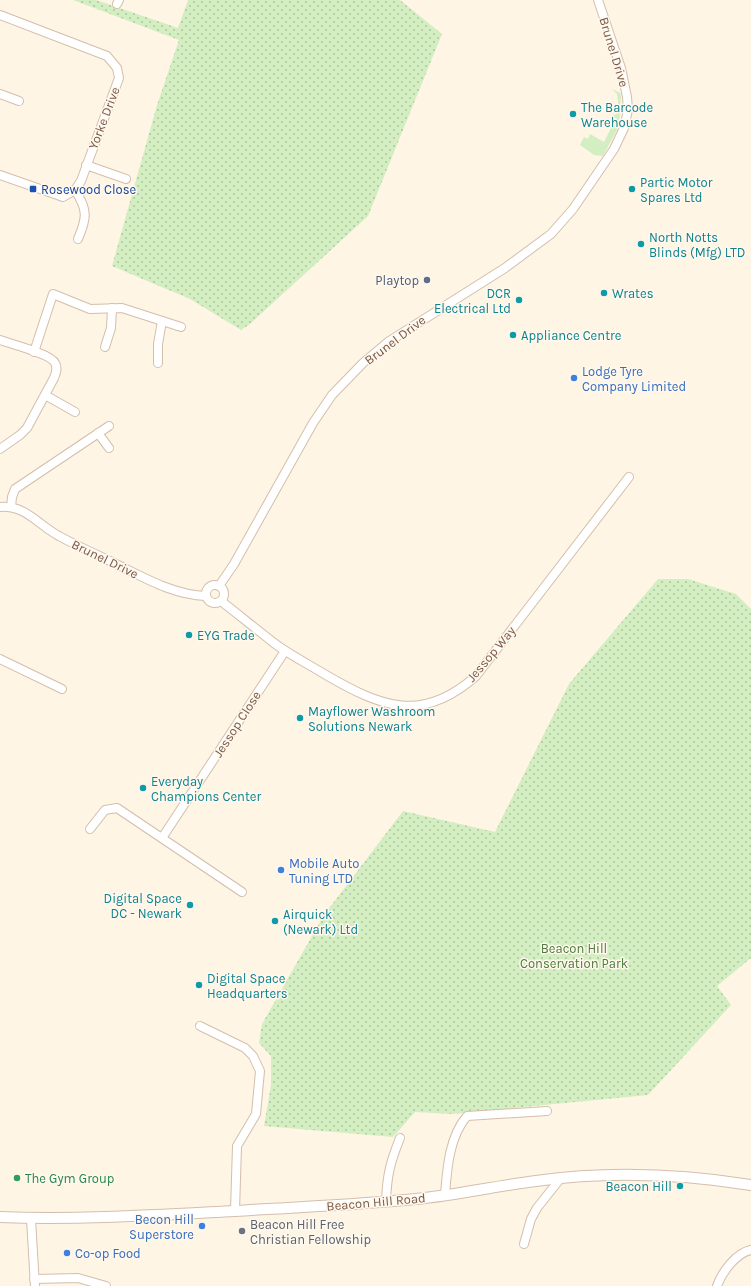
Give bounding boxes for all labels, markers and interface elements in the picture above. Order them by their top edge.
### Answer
street label: Brunel Drive [596,15,632,89]
street label: Yorke Drive [85,84,123,151]
place label: The Barcode Warehouse [581,100,654,130]
marker: The Barcode Warehouse [568,109,578,119]
place label: Partic Motor Spares Ltd [640,175,713,205]
place label: Rosewood Close [41,182,137,197]
marker: Rosewood Close [28,184,38,194]
marker: Partic Motor Spares Ltd [627,184,637,194]
place label: North Notts Blinds (Mfg) LTD [649,230,745,260]
marker: North Notts Blinds (Mfg) LTD [636,239,646,249]
place label: Playtop [375,273,419,288]
marker: Playtop [422,275,432,285]
place label: DCR Electrical Ltd [434,286,511,316]
place label: Wrates [612,286,654,301]
marker: Wrates [599,288,609,298]
marker: DCR Electrical Ltd [514,295,524,305]
street label: Brunel Drive [362,312,429,368]
place label: Appliance Centre [521,328,622,343]
marker: Appliance Centre [508,330,518,340]
place label: Lodge Tyre Company Limited [582,364,686,394]
marker: Lodge Tyre Company Limited [569,373,579,383]
street label: Brunel Drive [69,536,141,582]
street label: Jessop Way [463,623,519,685]
place label: EYG Trade [197,628,255,643]
marker: EYG Trade [184,630,194,640]
street label: Jessop Close [210,688,264,760]
place label: Mayflower Washroom Solutions Newark [308,704,435,734]
marker: Mayflower Washroom Solutions Newark [295,713,305,723]
place label: Everyday Champions Center [151,774,262,804]
marker: Everyday Champions Center [138,783,148,793]
place label: Mobile Auto Tuning LTD [289,856,359,886]
marker: Mobile Auto Tuning LTD [276,865,286,875]
place label: Digital Space DC - Newark [104,891,182,921]
marker: Digital Space DC - Newark [185,900,195,910]
place label: Airquick (Newark) Ltd [283,907,358,937]
marker: Airquick (Newark) Ltd [270,916,280,926]
park label: Beacon Hill Conservation Park [520,941,628,971]
place label: Digital Space Headquarters [207,971,288,1002]
marker: Digital Space Headquarters [194,980,204,990]
place label: The Gym Group [25,1171,114,1186]
marker: The Gym Group [12,1173,22,1183]
place label: Beacon Hill [605,1179,672,1194]
marker: Beacon Hill [675,1181,685,1191]
street label: Beacon Hill Road [326,1190,426,1214]
place label: Becon Hill Superstore [129,1212,194,1242]
place label: Beacon Hill Free Christian Fellowship [250,1217,371,1247]
marker: Becon Hill Superstore [197,1221,207,1231]
marker: Beacon Hill Free Christian Fellowship [237,1226,247,1236]
place label: Co-op Food [75,1246,141,1261]
marker: Co-op Food [62,1248,72,1258]

